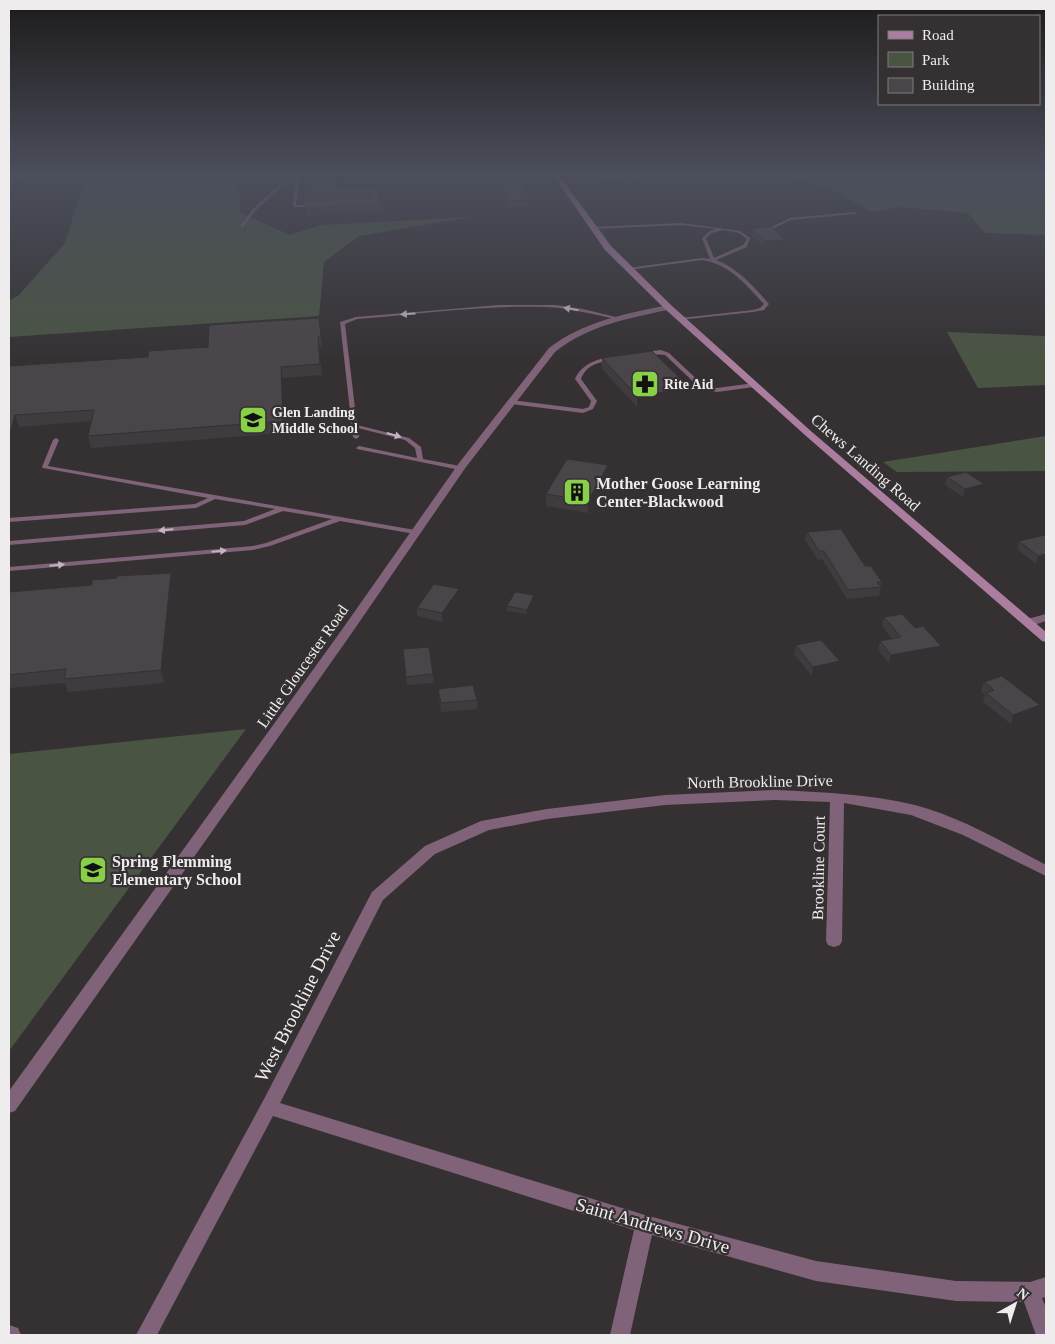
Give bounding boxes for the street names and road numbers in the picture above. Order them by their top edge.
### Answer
street label: Chews Landing Road [807,410,924,515]
street label: Little Gloucester Road [254,602,351,731]
street label: North Brookline Drive [687,772,833,791]
street label: Brookline Court [809,815,828,920]
street label: West Brookline Drive [250,927,345,1085]
street label: Saint Andrews Drive [573,1193,732,1258]

